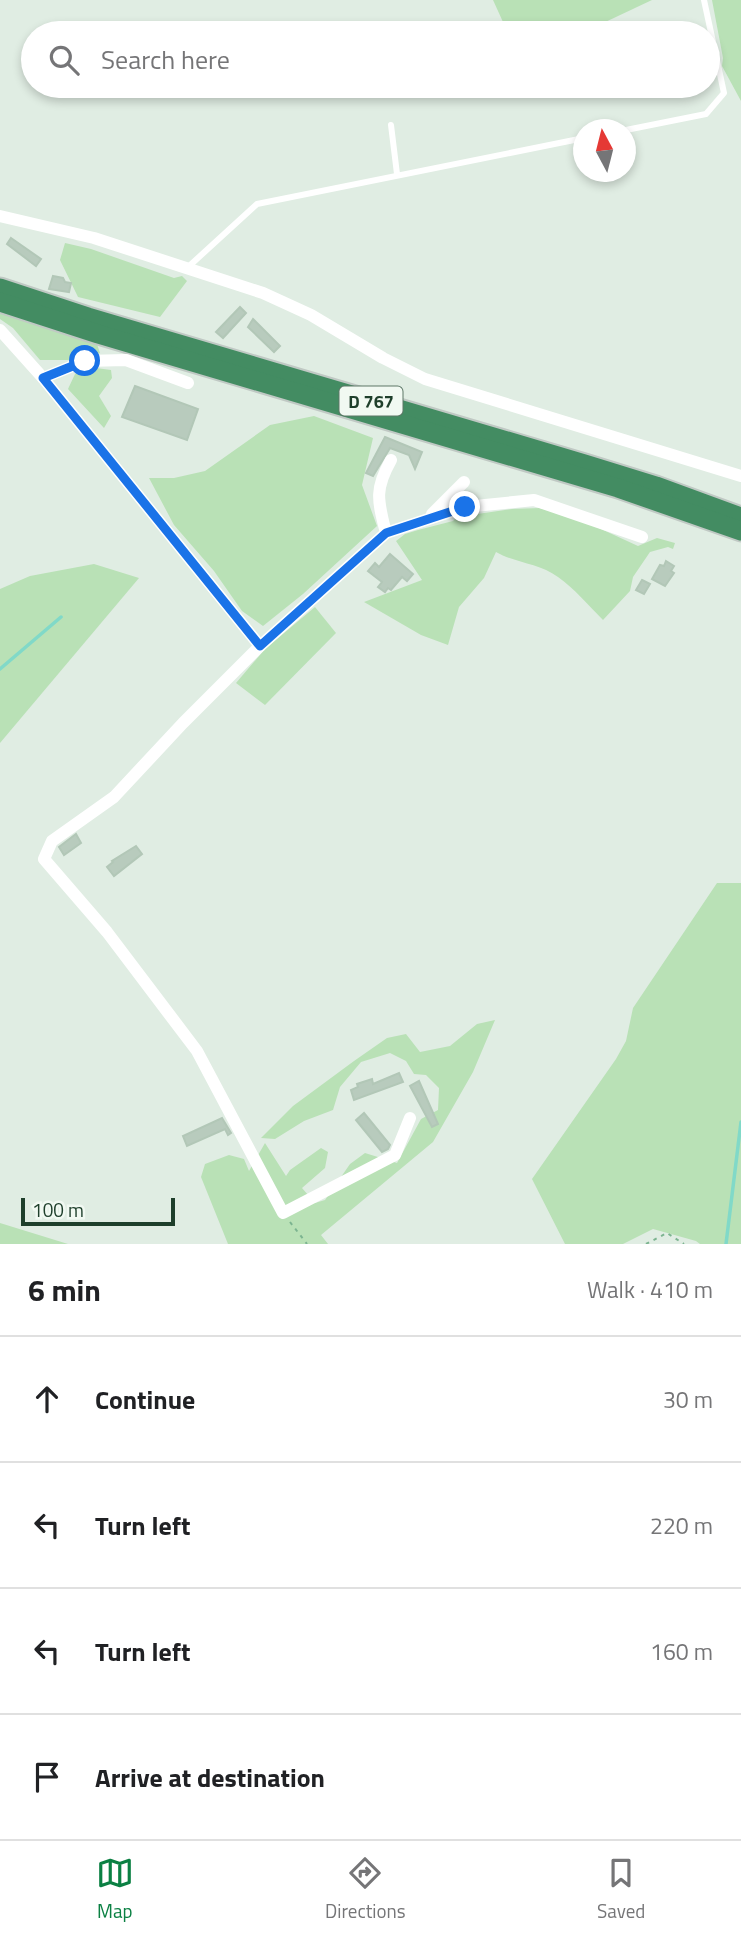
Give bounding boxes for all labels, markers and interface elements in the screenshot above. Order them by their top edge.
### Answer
search box [21,21,720,98]
text: Search here [101,40,230,79]
icon: search [45,41,83,79]
north arrow [573,119,636,182]
route start [69,345,100,376]
road number: D 767 [340,386,402,416]
route end [449,491,480,522]
scale bar [21,1195,175,1227]
text: 100 m [32,1195,84,1224]
text: 6 min [28,1267,101,1313]
text: Walk · 410 m [587,1272,713,1307]
icon: ahead [28,1380,66,1418]
text: Continue [95,1380,195,1419]
text: 30 m [663,1382,713,1417]
icon: left [28,1506,66,1544]
text: Turn left [95,1506,190,1545]
text: 220 m [650,1508,713,1543]
icon: left [28,1632,66,1670]
text: Turn left [95,1632,190,1671]
text: 160 m [650,1634,713,1669]
icon: arrive [28,1758,66,1796]
text: Arrive at destination [95,1758,325,1797]
tab: Map [96,1854,134,1925]
tab: Directions [325,1854,406,1925]
tab: Saved [597,1854,645,1925]

